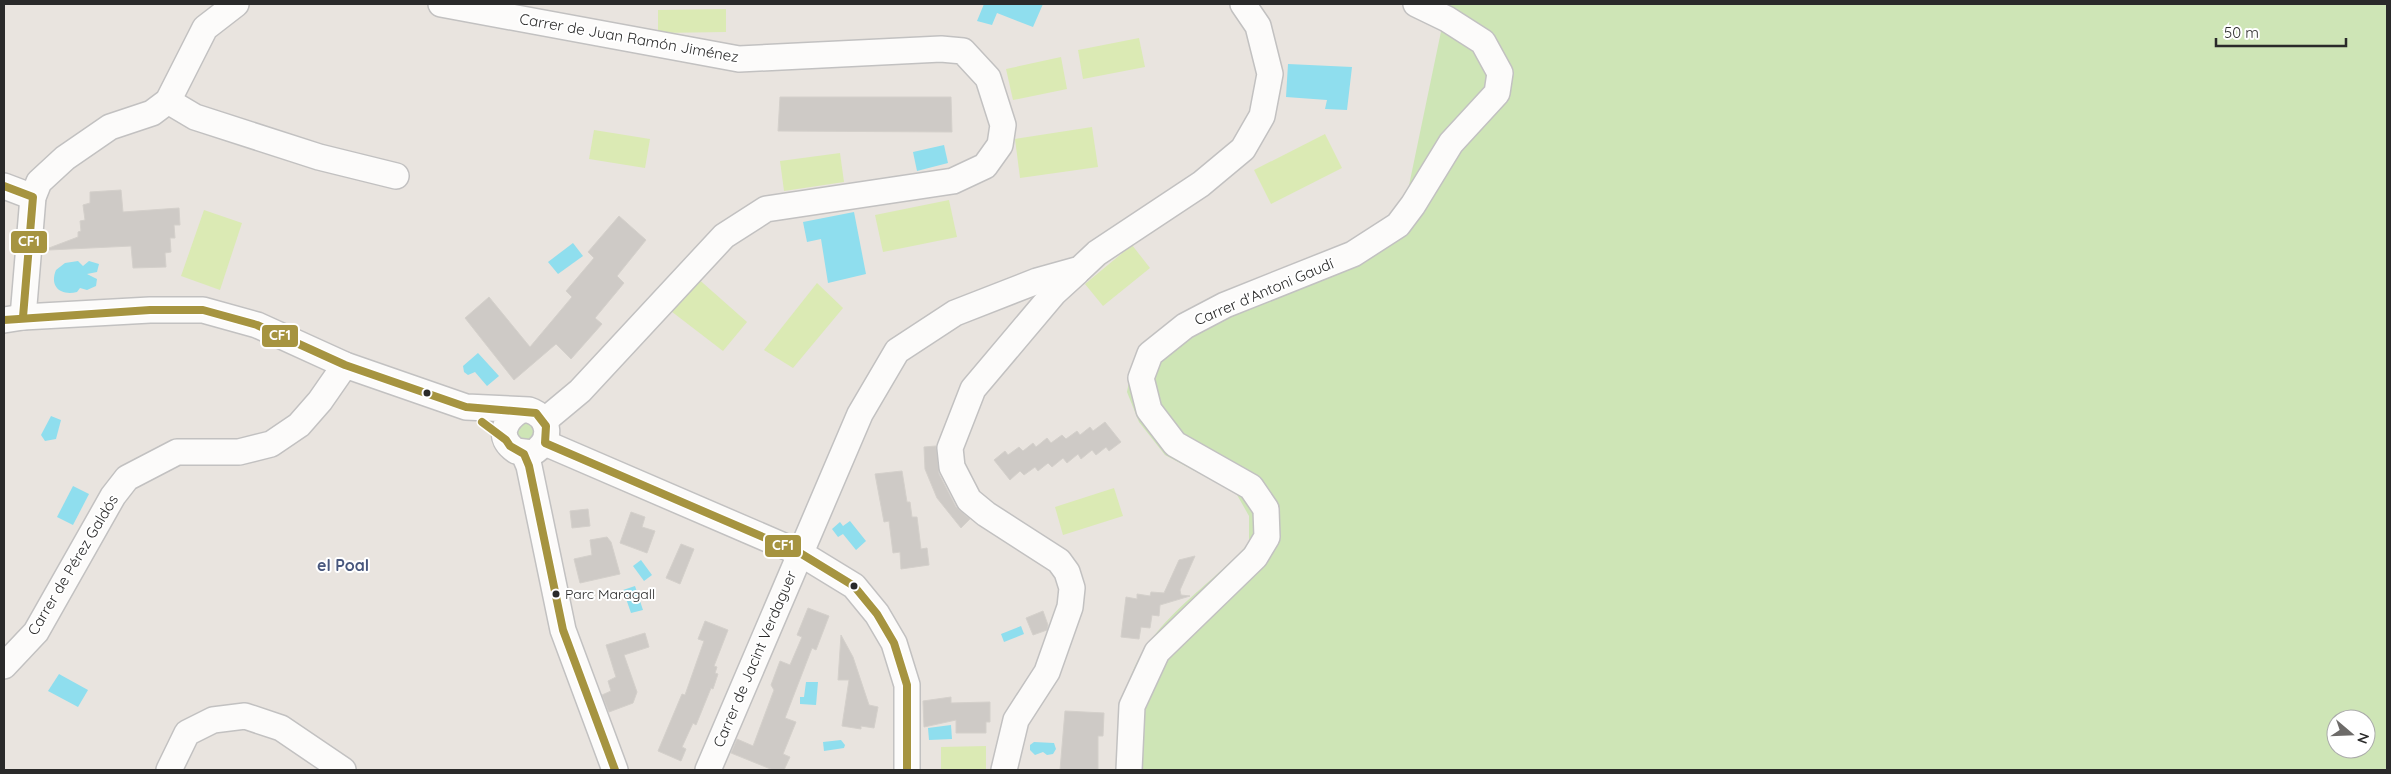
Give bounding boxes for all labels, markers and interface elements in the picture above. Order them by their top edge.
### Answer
street label: Carrer de Juan Ramón Jiménez [518,9,740,66]
scale bar [2216,15,2346,47]
text: 50 m [2224,23,2259,42]
line badge: CF1 [10,230,48,254]
text: CF1 [18,232,40,250]
street label: Carrer d'Antoni Gaudí [1191,253,1337,329]
line badge: CF1 [261,324,299,348]
text: CF1 [269,326,291,344]
unlabelled marker [422,388,432,398]
street label: Carrer de Pérez Galdós [23,491,122,639]
line badge: CF1 [764,534,802,558]
text: CF1 [772,536,794,554]
district label: el Poal [317,555,369,575]
street label: Carrer de Jacint Verdaguer [709,567,801,750]
unlabelled marker [849,581,859,591]
place label: Parc Maragall [565,585,655,603]
marker: Parc Maragall [551,589,561,599]
north arrow [2326,709,2376,759]
text: N [2353,730,2373,746]

